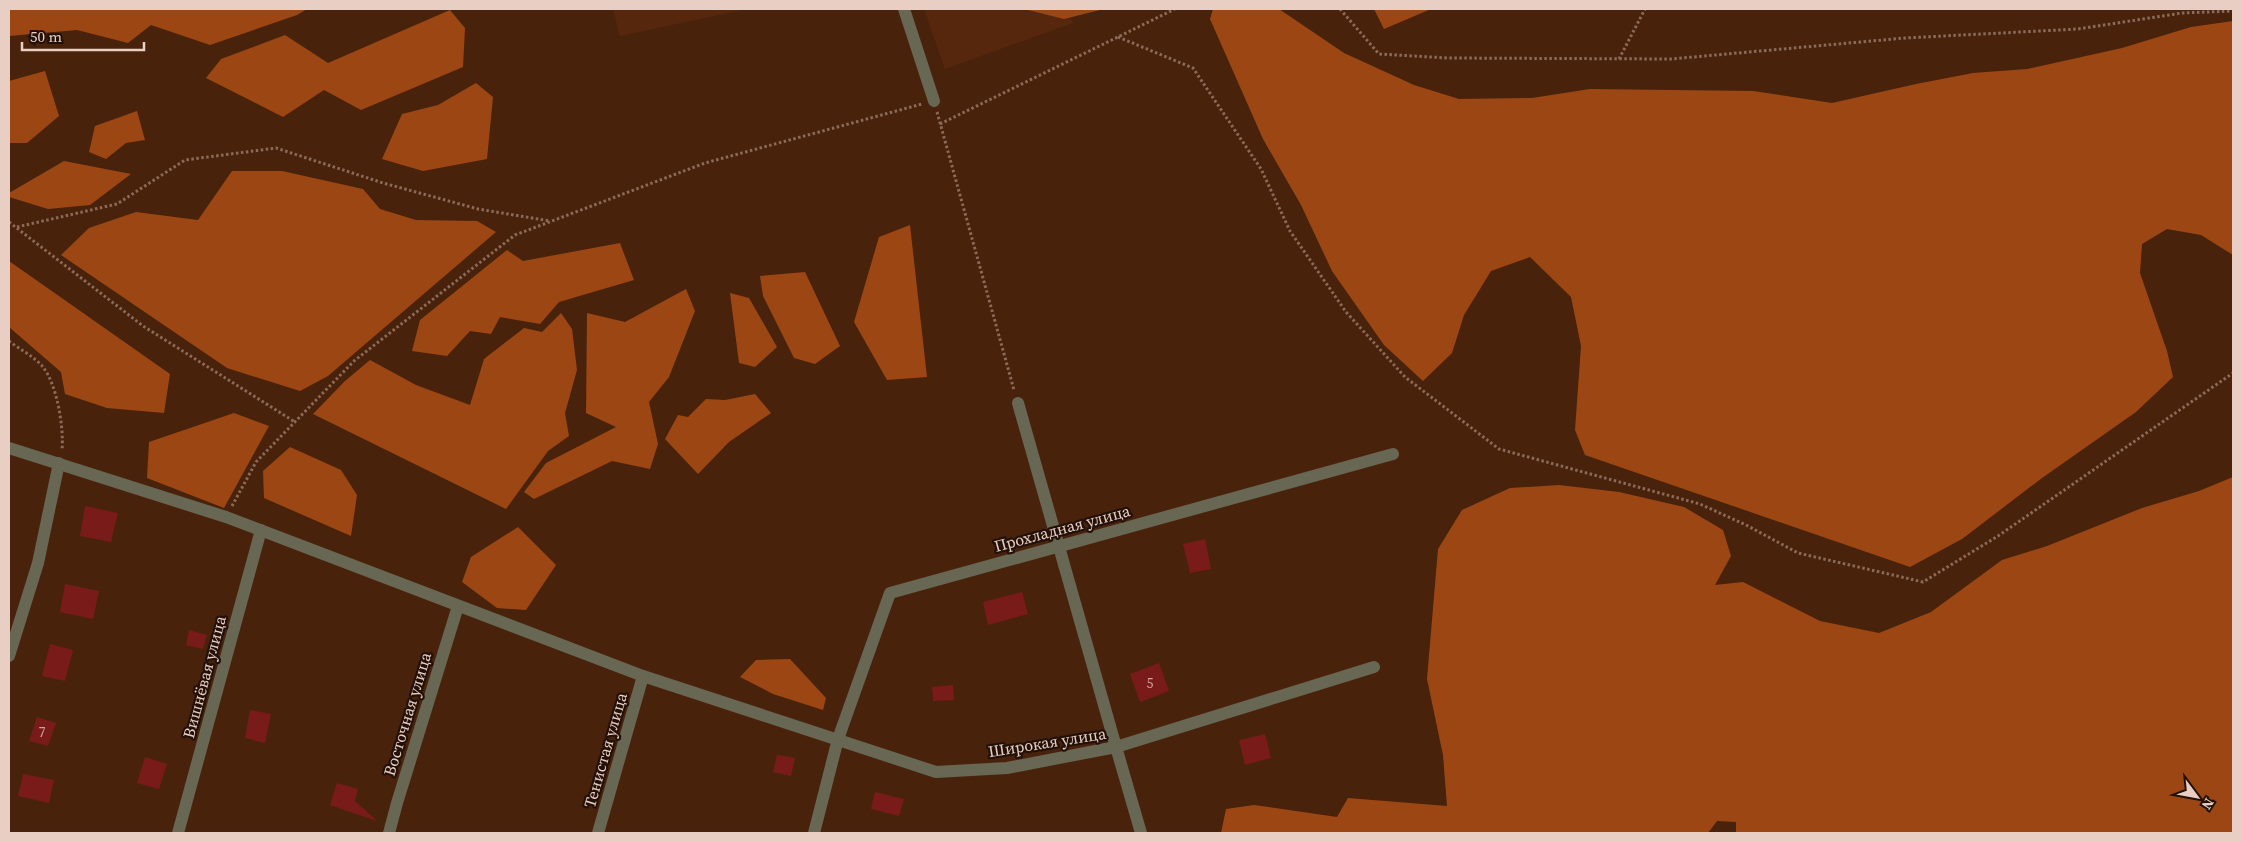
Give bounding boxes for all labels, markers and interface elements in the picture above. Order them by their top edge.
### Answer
scale bar [22,20,145,52]
text: 50 m [30,26,62,47]
street label: Прохладная улица [991,499,1133,557]
street label: Вишнёвая улица [177,613,231,741]
street label: Восточная улица [378,649,436,778]
house number: 5 [1147,673,1154,693]
street label: Тенистая улица [578,689,632,810]
house number: 7 [39,722,46,742]
street label: Широкая улица [987,722,1108,762]
north arrow [2172,772,2222,822]
text: N [2197,794,2219,814]

